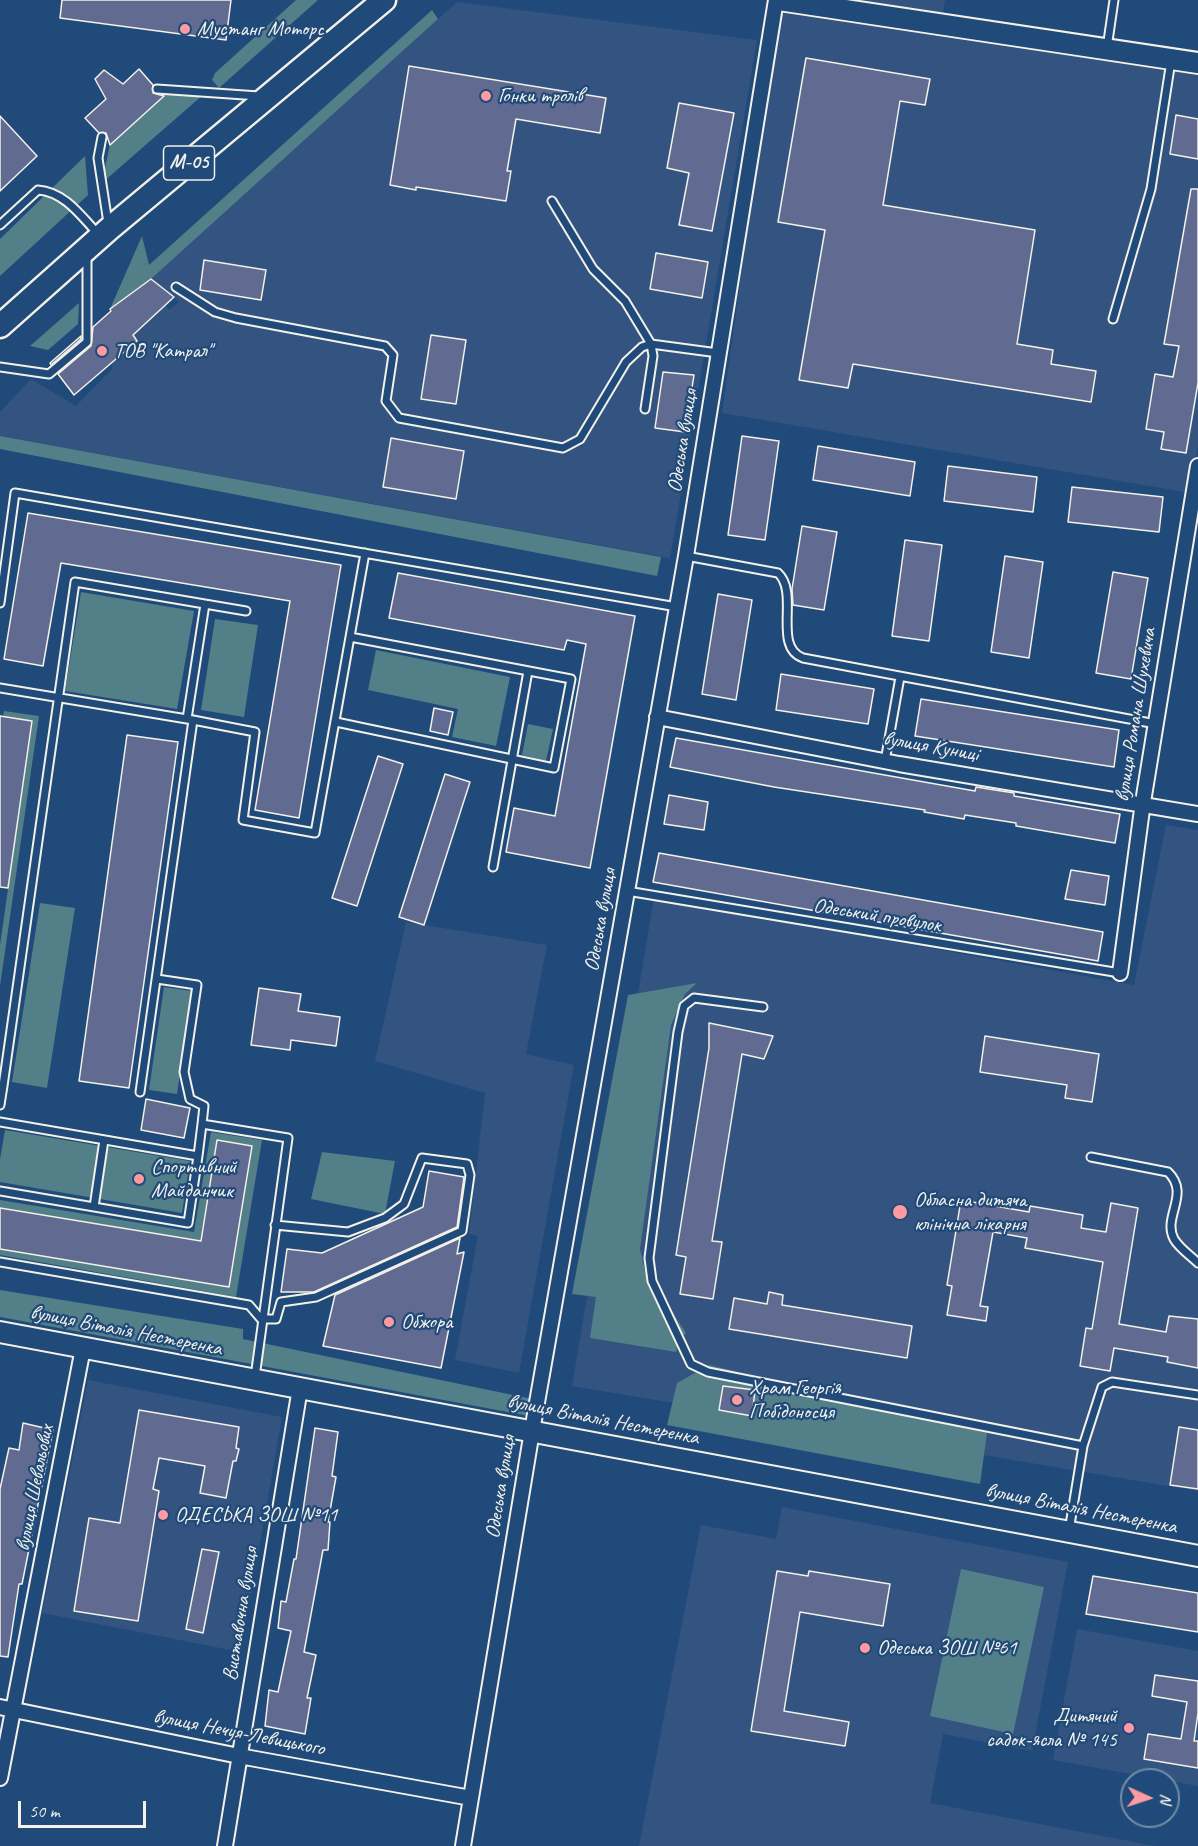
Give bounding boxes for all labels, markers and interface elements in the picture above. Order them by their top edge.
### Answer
place label: Мустанг Моторс [197,16,324,42]
marker: Мустанг Моторс [178,22,192,36]
place label: Гонки тролів [498,83,583,109]
marker: Гонки тролів [479,89,493,103]
road number: М-05 [164,146,214,180]
place label: ТОВ "Катрал" [114,338,212,364]
marker: ТОВ "Катрал" [95,344,109,358]
street label: Одеська вулиця [662,388,704,494]
street label: вулиця Романа Шухевича [1110,626,1162,804]
street label: вулиця Куниці [881,726,981,768]
street label: Одеська вулиця [580,866,622,974]
street label: Одеський провулок [811,893,943,939]
place label: Спортивний Майданчик [151,1154,237,1204]
marker: Спортивний Майданчик [132,1172,146,1186]
place label: Обласна дитяча клінічна лікарня [914,1187,1026,1237]
marker: Обласна дитяча клінічна лікарня [891,1203,909,1221]
street label: вулиця Віталія Нестеренка [28,1300,224,1362]
place label: Обжора [401,1309,452,1335]
marker: Обжора [382,1315,396,1329]
place label: Храм Георгія Побідоносця [749,1375,841,1425]
street label: вулиця Віталія Нестеренка [505,1389,701,1451]
marker: Храм Георгія Побідоносця [730,1393,744,1407]
street label: вулиця Шевальових [10,1423,60,1553]
street label: Одеська вулиця [480,1434,522,1540]
street label: вулиця Віталія Нестеренка [983,1478,1179,1540]
place label: ОДЕСЬКА ЗОШ №11 [175,1502,337,1528]
marker: ОДЕСЬКА ЗОШ №11 [156,1508,170,1522]
street label: Виставочна вулиця [218,1545,264,1683]
place label: Одеська ЗОШ №61 [877,1635,1017,1661]
marker: Одеська ЗОШ №61 [858,1641,872,1655]
place label: Дитячий садок-ясла № 145 [986,1703,1117,1753]
street label: вулиця Нечуя-Левицького [151,1704,327,1762]
marker: Дитячий садок-ясла № 145 [1122,1721,1136,1735]
north arrow [1120,1768,1180,1828]
scale bar [21,1789,148,1827]
text: N [1156,1793,1176,1804]
text: 50 m [29,1800,60,1822]

